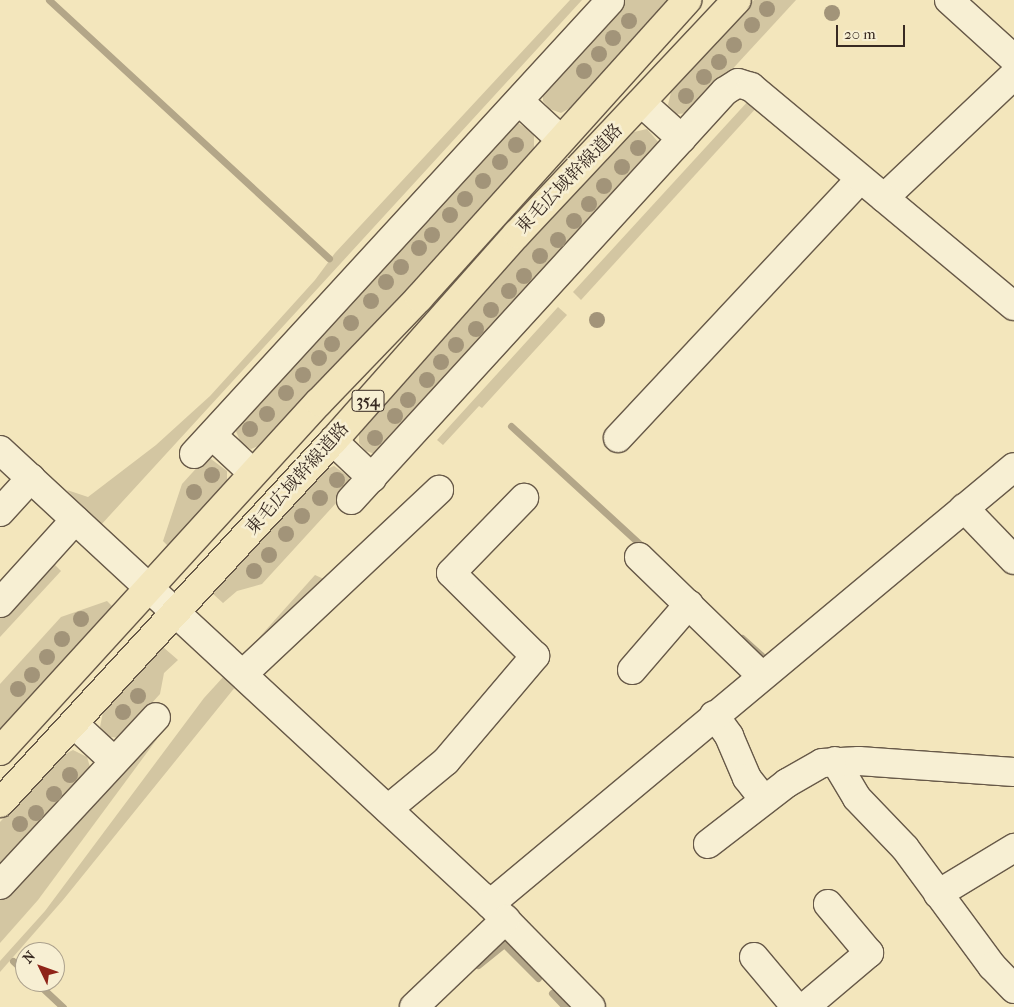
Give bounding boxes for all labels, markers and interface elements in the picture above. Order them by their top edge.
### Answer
scale bar [839,15,908,47]
text: 20 m [844,25,876,43]
street label: 東毛広域幹線道路 [512,120,628,238]
road number: 354 [350,388,386,414]
street label: 東毛広域幹線道路 [242,418,354,540]
north arrow [15,942,65,992]
text: N [19,948,39,967]

